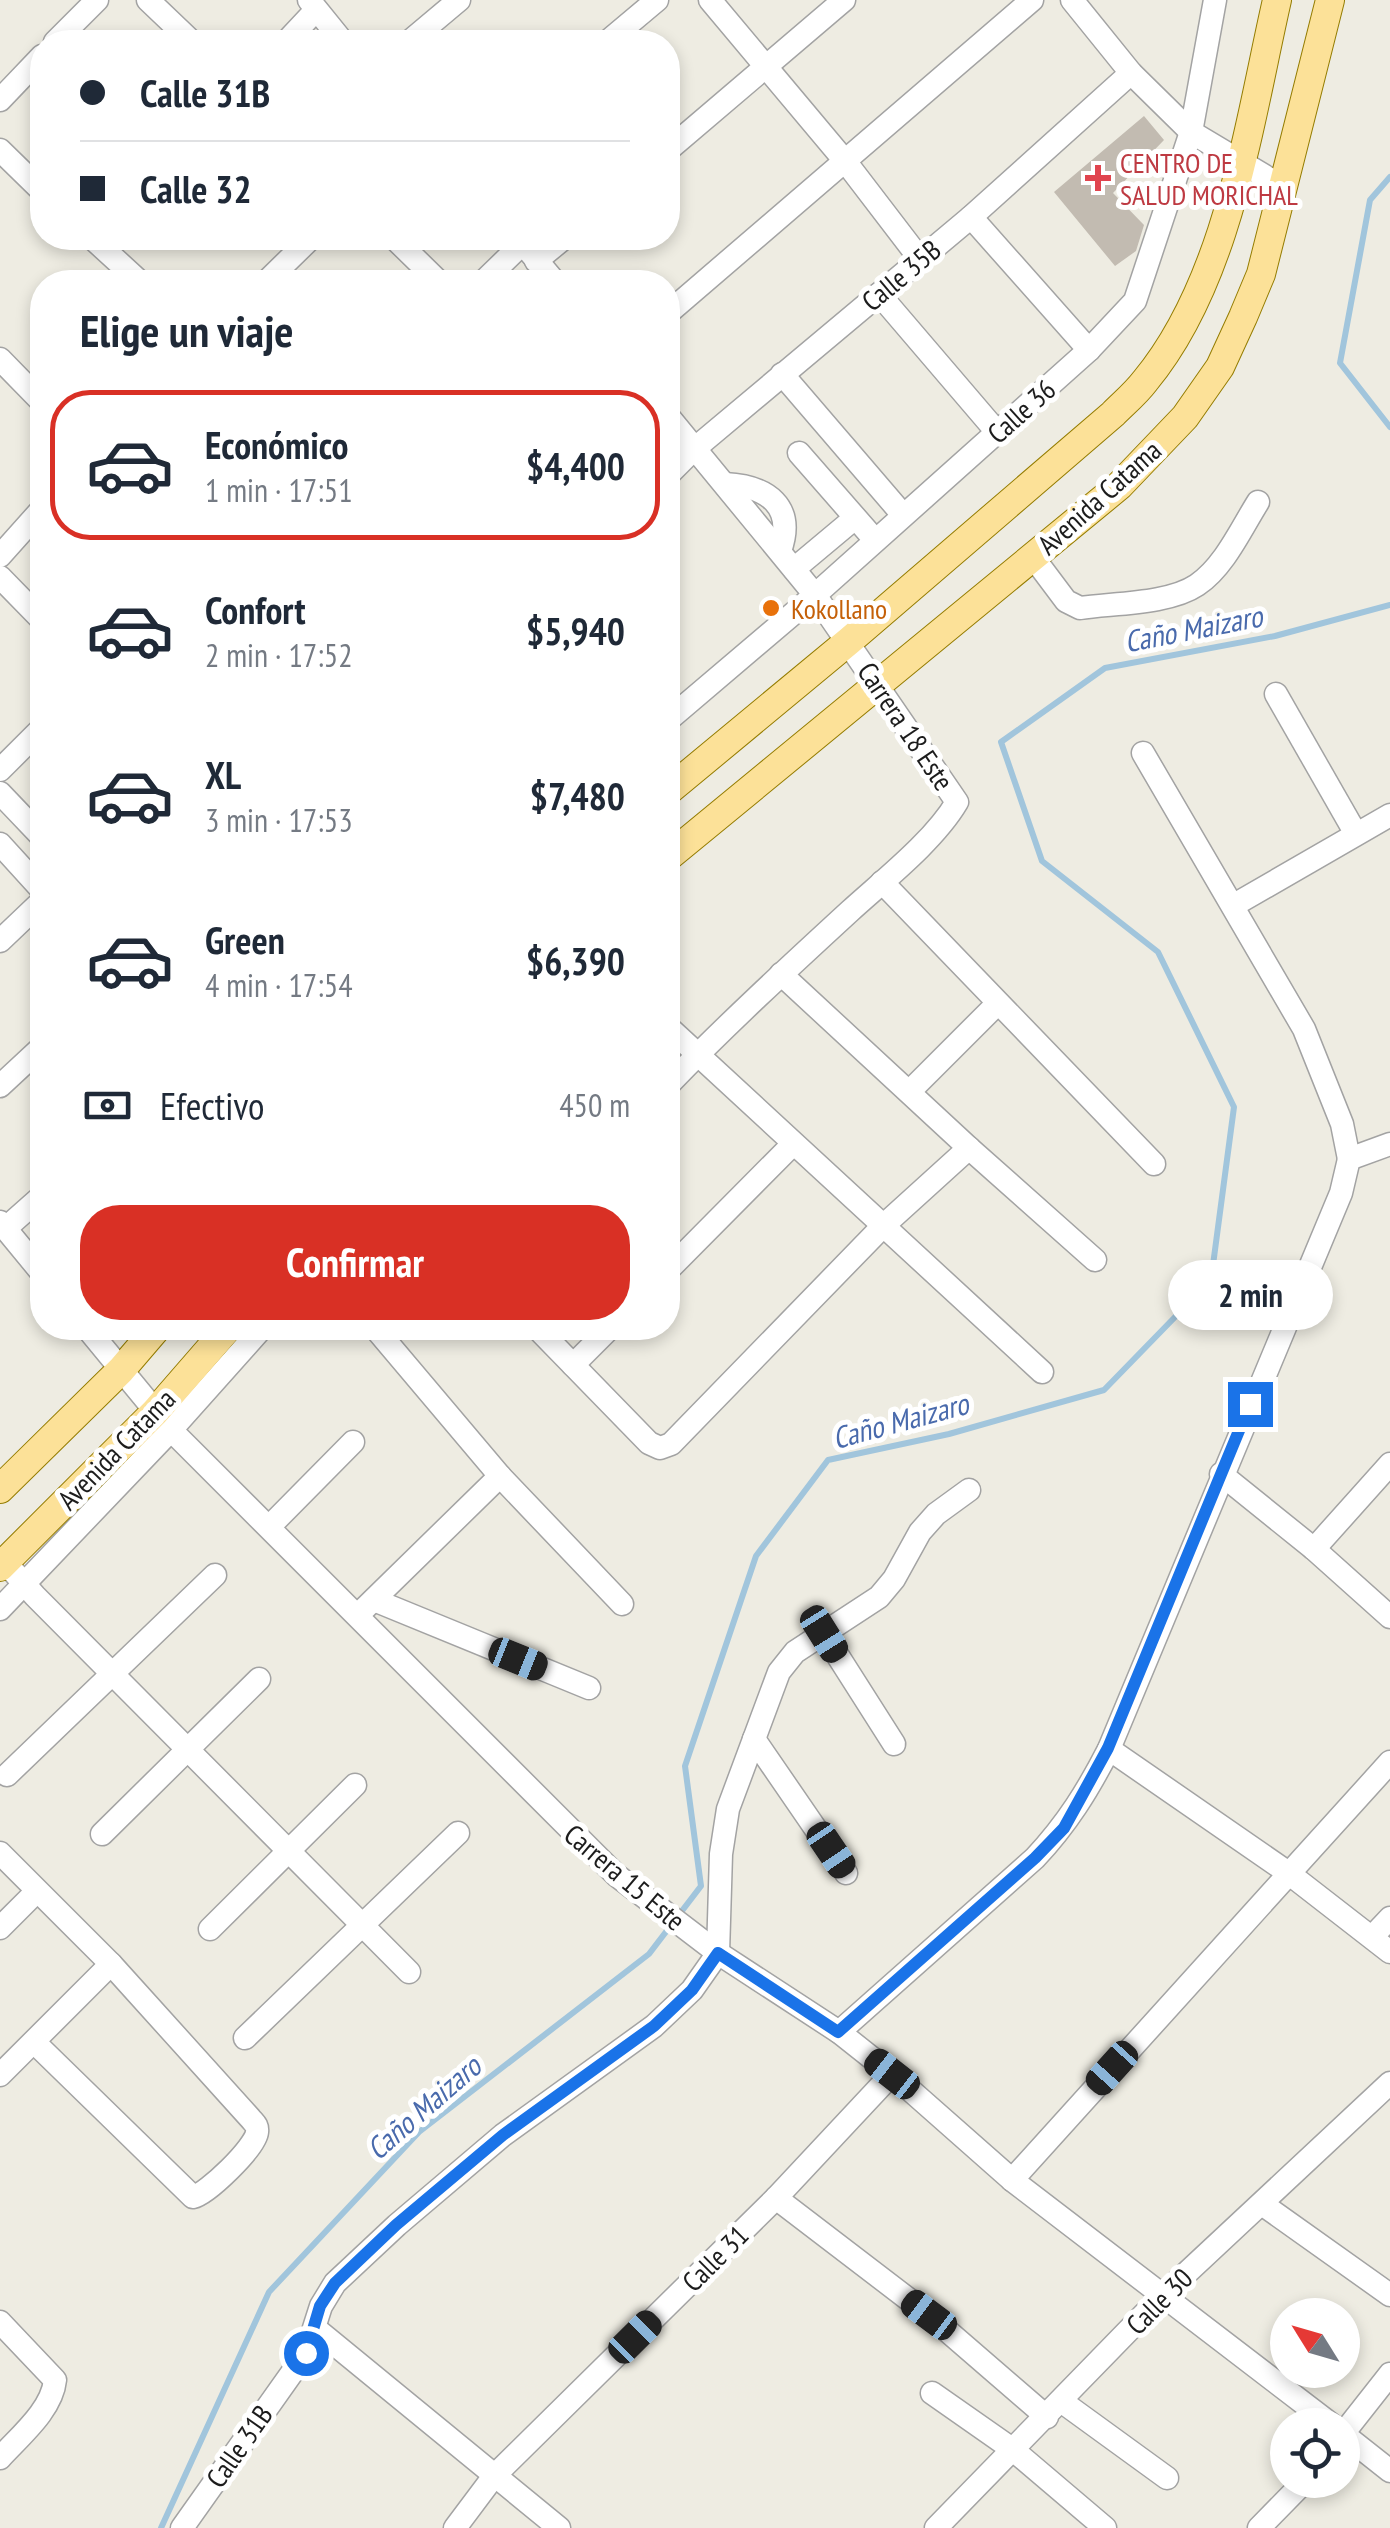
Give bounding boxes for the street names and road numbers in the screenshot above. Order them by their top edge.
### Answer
street label: Calle 35B [854,231,948,319]
street label: Calle 36 [979,371,1063,451]
street label: Avenida Catama [1029,432,1169,562]
street label: Carrera 18 Este [850,655,962,797]
street label: Avenida Catama [49,1381,183,1517]
street label: Carrera 15 Este [557,1816,693,1938]
street label: Calle 31 [674,2217,756,2299]
street label: Calle 30 [1118,2260,1200,2342]
street label: Calle 31B [197,2397,281,2495]

